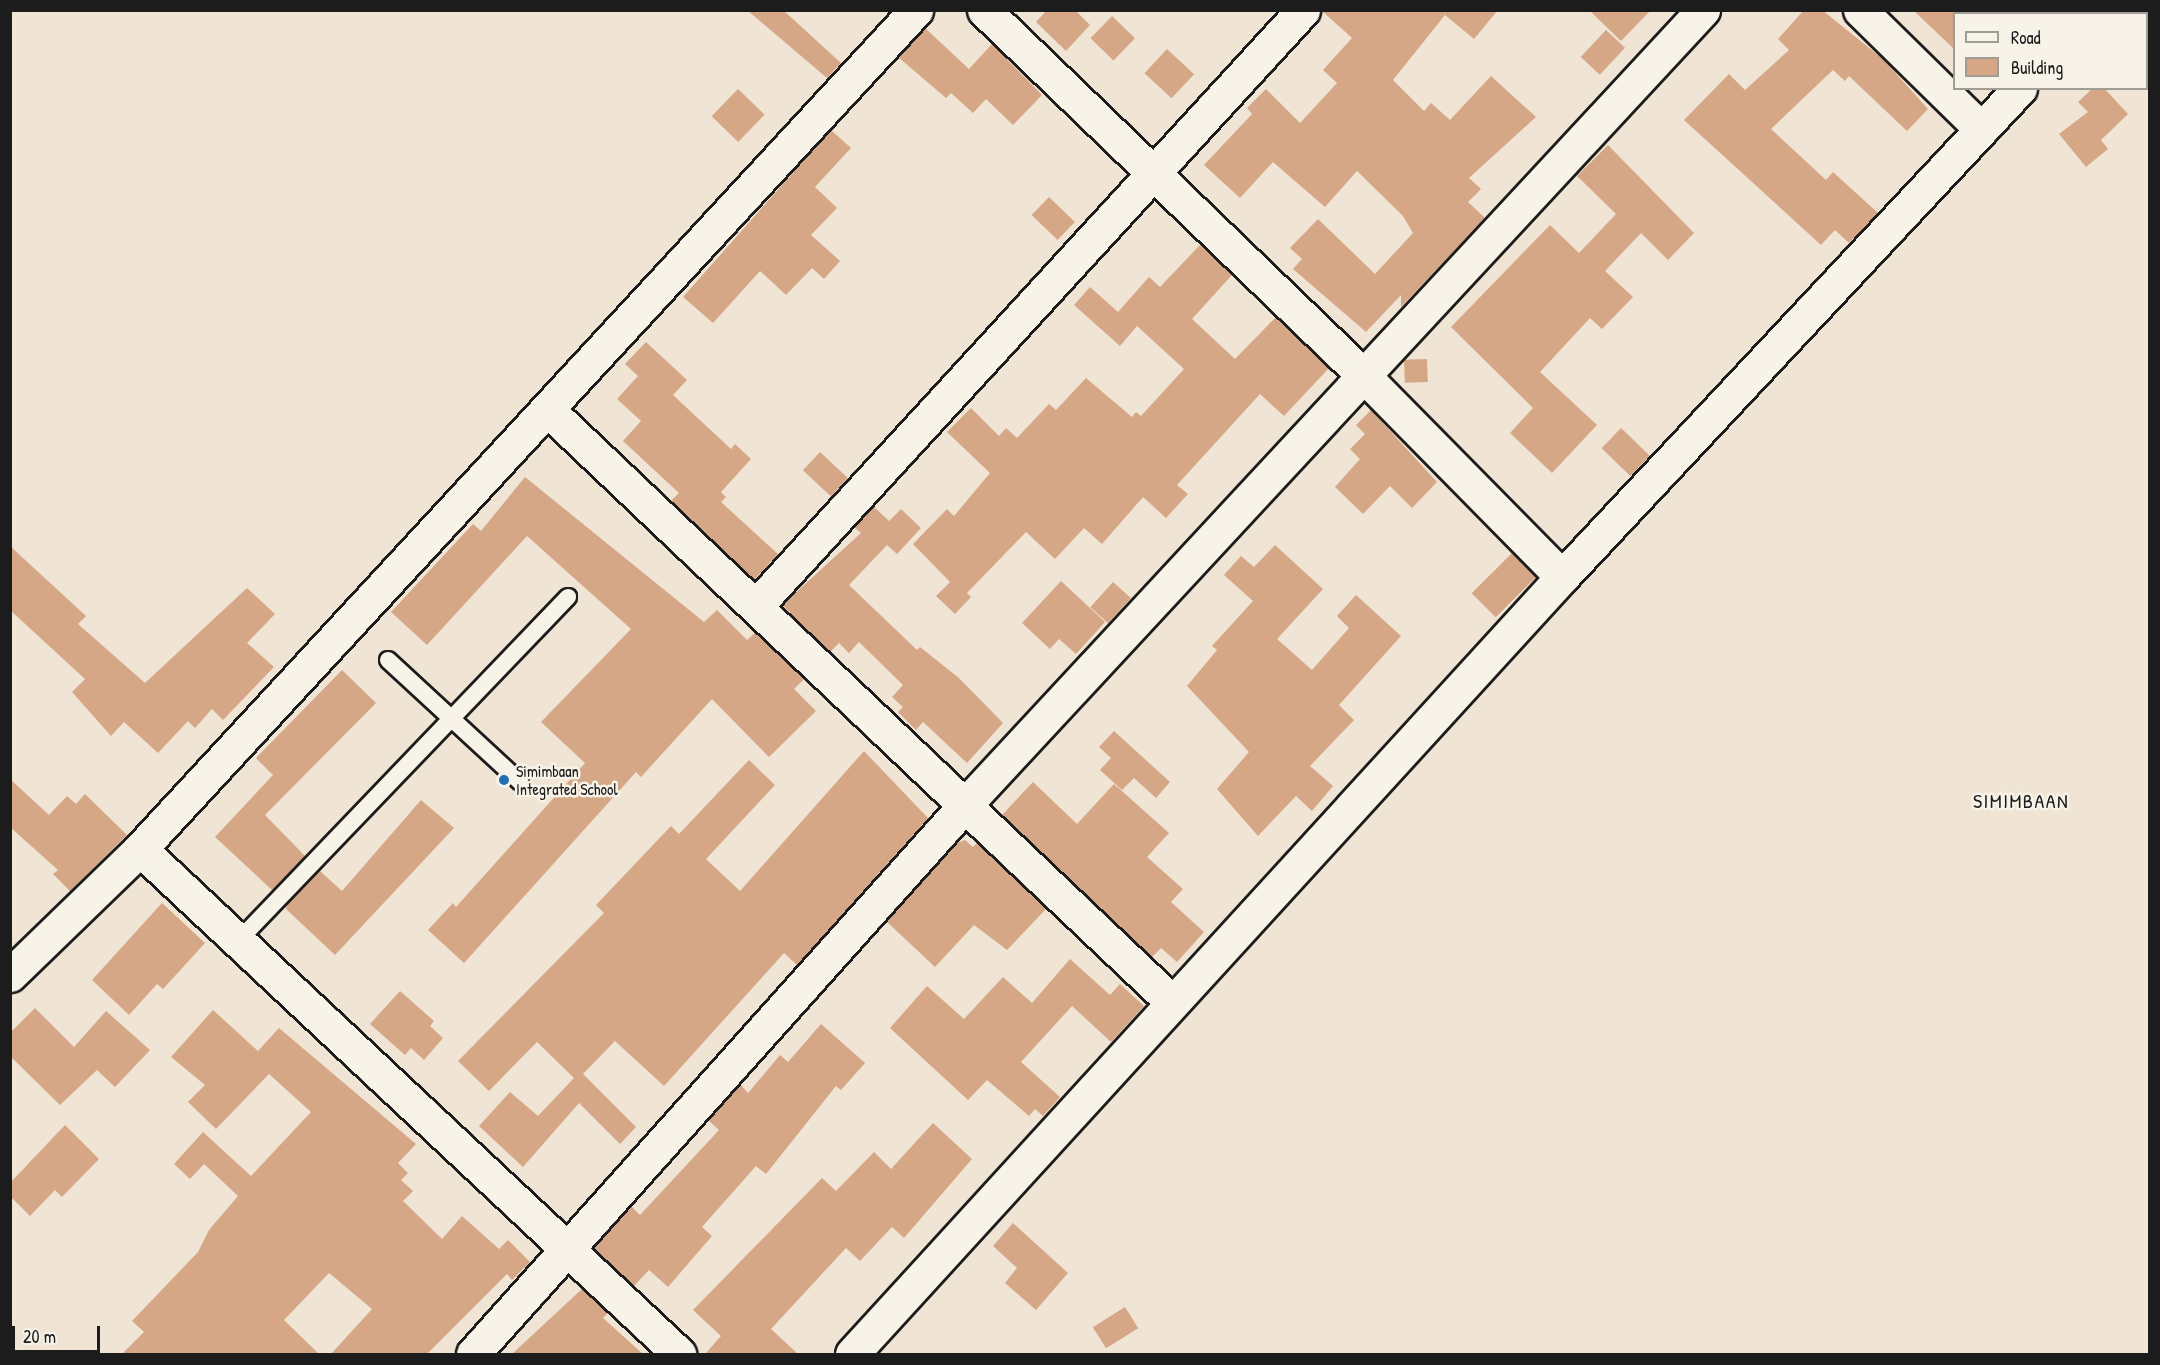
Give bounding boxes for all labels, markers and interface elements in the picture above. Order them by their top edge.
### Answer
legend [1953,12,2148,90]
text: Road [2011,25,2041,50]
text: Building [2011,55,2063,80]
place label: Simimbaan Integrated School [516,761,618,799]
marker: Simimbaan Integrated School [497,773,511,787]
district label: SIMIMBAAN [1973,788,2069,812]
scale bar [15,1314,104,1352]
text: 20 m [23,1324,56,1349]

